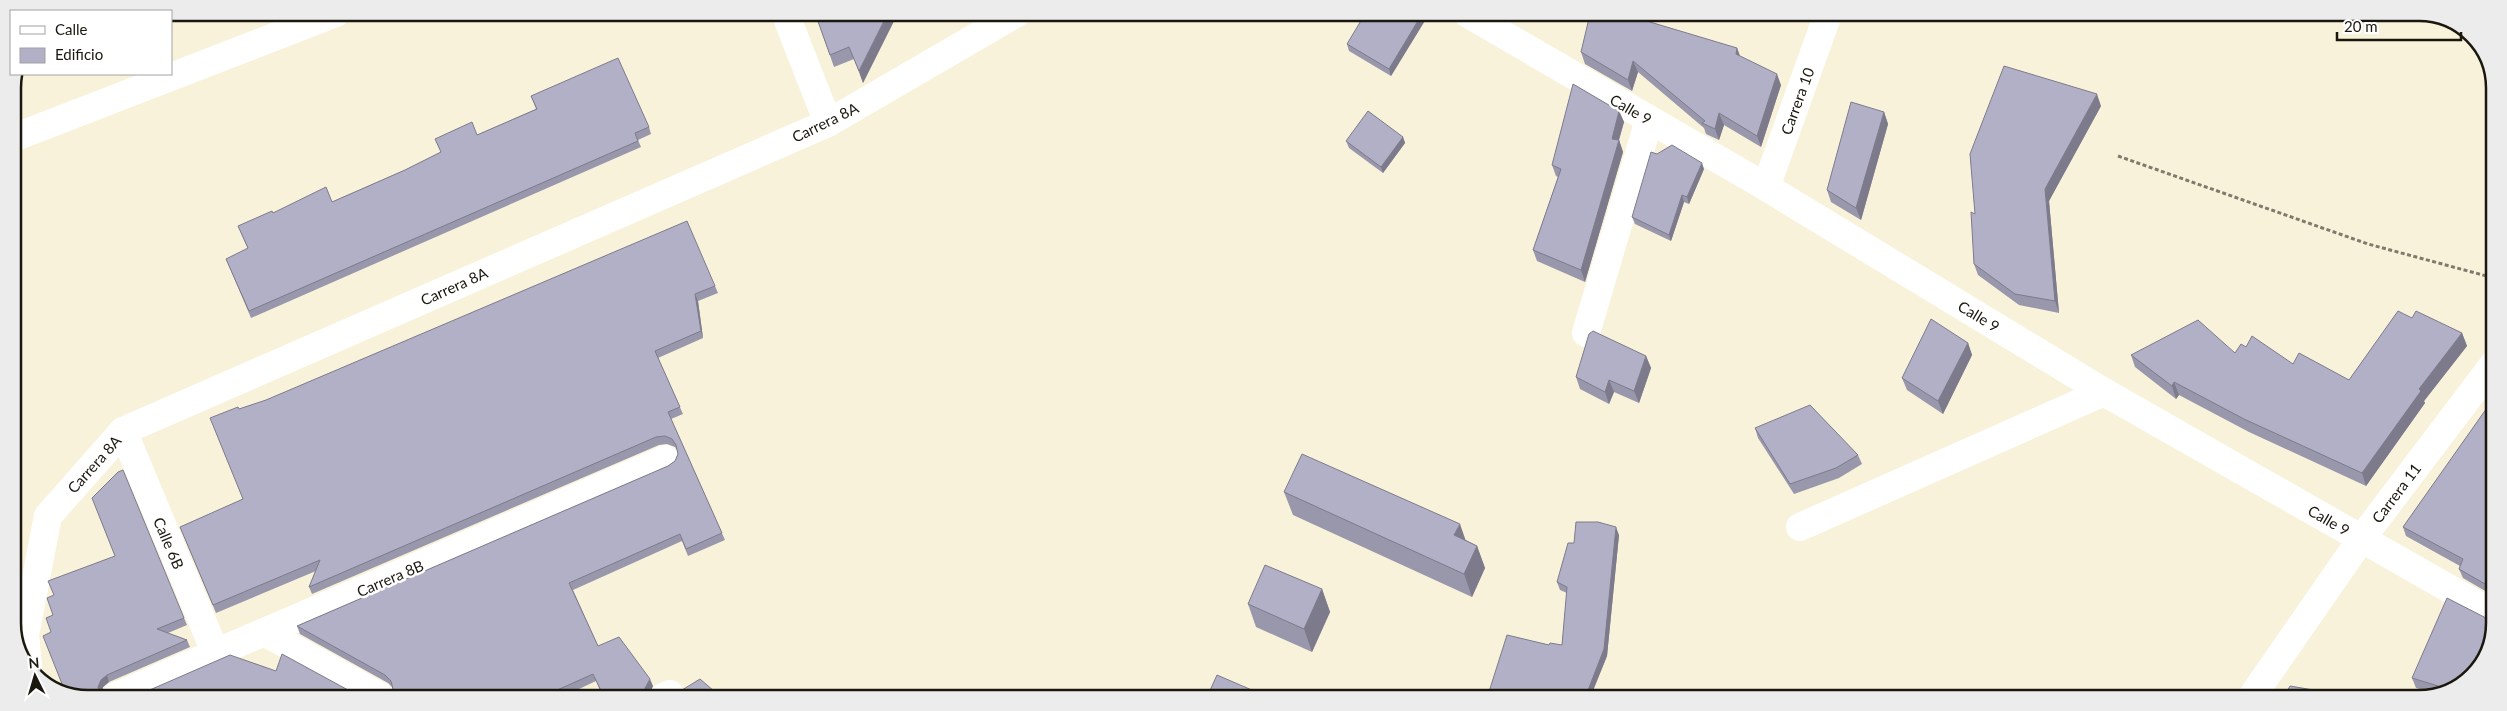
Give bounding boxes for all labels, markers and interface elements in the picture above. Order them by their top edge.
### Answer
legend [10,10,172,75]
scale bar [2337,10,2461,42]
text: 20 m [2344,17,2378,35]
text: Calle [55,20,88,38]
text: Edificio [55,45,103,63]
street label: Carrera 10 [1777,65,1818,137]
street label: Calle 9 [1607,90,1655,128]
street label: Carrera 8A [789,98,862,146]
street label: Carrera 8A [418,263,491,309]
street label: Calle 9 [1955,297,2003,335]
street label: Carrera 8A [63,431,125,497]
street label: Carrera 11 [2368,460,2424,526]
street label: Calle 9 [2305,501,2353,539]
street label: Calle 6B [150,514,188,572]
street label: Carrera 8B [354,556,426,600]
north arrow [10,651,60,701]
text: N [28,654,40,671]

